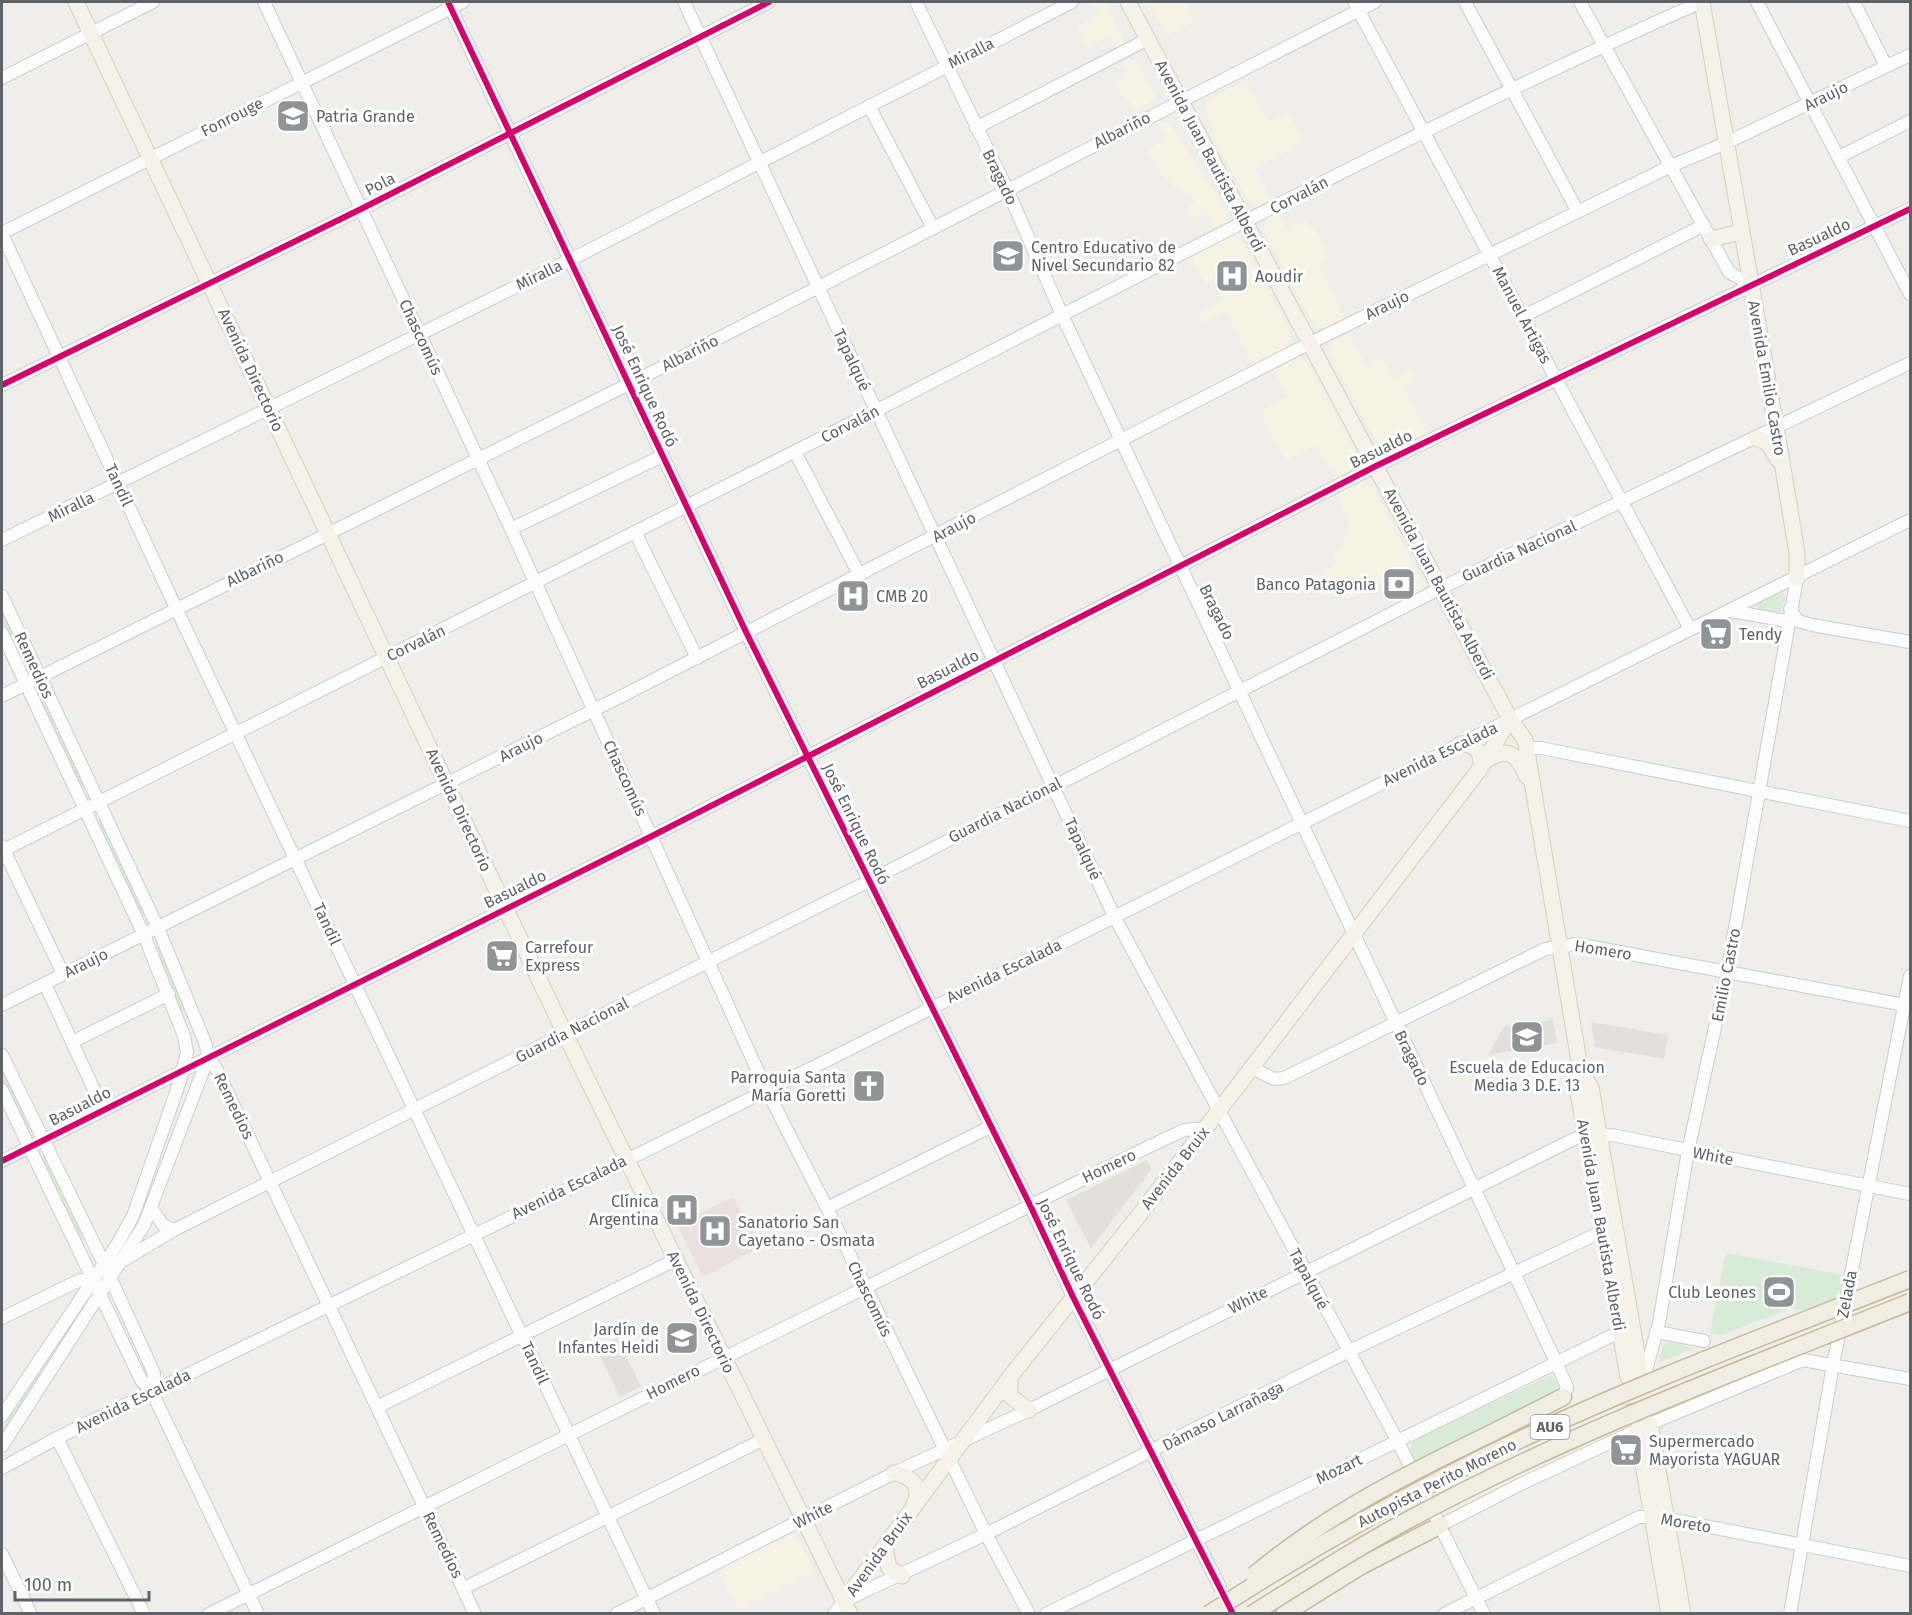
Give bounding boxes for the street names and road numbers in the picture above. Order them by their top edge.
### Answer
street label: Miralla [945,33,997,73]
street label: Avenida Juan Bautista Alberdi [1151,57,1269,255]
street label: Araujo [1801,77,1851,115]
street label: Fonrouge [198,93,266,141]
street label: Albariño [1090,108,1154,152]
street label: Bragado [978,146,1022,208]
street label: Pola [362,168,398,200]
street label: Corvalán [1267,172,1331,218]
street label: Basualdo [1785,214,1853,260]
street label: Miralla [513,256,565,294]
street label: Manuel Artigas [1488,263,1556,367]
street label: Araujo [1362,286,1412,324]
street label: Chascomús [395,296,447,378]
street label: Avenida Emilio Castro [1744,299,1790,457]
street label: Avenida Directorio [214,305,288,435]
street label: José Enrique Rodó [608,322,682,450]
street label: Tapalqué [829,326,875,394]
street label: Albariño [658,331,722,375]
street label: Corvalán [818,401,882,447]
street label: Basualdo [1347,426,1415,472]
street label: Tandil [101,461,137,509]
street label: Avenida Juan Bautista Alberdi [1380,485,1498,683]
street label: Miralla [45,488,97,526]
street label: Araujo [929,508,979,546]
street label: Guardia Nacional [1459,516,1580,586]
street label: Albariño [223,547,287,591]
street label: Bragado [1195,581,1239,643]
street label: Corvalán [384,621,448,665]
street label: Remedios [10,629,58,701]
street label: Basualdo [914,645,982,693]
street label: Avenida Escalada [1379,718,1501,790]
street label: Araujo [496,728,546,766]
street label: Chascomús [599,737,651,819]
street label: Avenida Directorio [422,745,496,875]
street label: José Enrique Rodó [818,760,894,888]
street label: Guardia Nacional [945,773,1065,847]
street label: Tapalqué [1060,815,1106,883]
street label: Basualdo [481,866,549,912]
street label: Tandil [309,900,345,948]
street label: Emilio Castro [1708,927,1744,1023]
street label: Avenida Escalada [943,935,1065,1007]
street label: Homero [1573,936,1633,964]
street label: Araujo [61,944,111,982]
street label: Guardia Nacional [512,993,632,1067]
street label: Bragado [1390,1027,1434,1089]
street label: Remedios [210,1070,258,1142]
street label: Basualdo [46,1082,114,1130]
street label: Avenida Juan Bautista Alberdi [1573,1118,1629,1332]
street label: Avenida Bruix [1137,1123,1213,1213]
street label: White [1691,1143,1735,1169]
street label: Homero [1079,1145,1139,1187]
street label: Avenida Escalada [508,1151,630,1223]
street label: José Enrique Rodó [1033,1195,1109,1323]
street label: Tapalqué [1285,1245,1333,1313]
street label: Avenida Directorio [663,1248,739,1376]
street label: Chascomús [844,1258,896,1340]
street label: Zelada [1833,1268,1861,1320]
street label: White [1225,1282,1271,1318]
street label: Tandil [517,1339,553,1387]
street label: Homero [643,1360,703,1404]
street label: Avenida Escalada [72,1365,194,1437]
street label: Dámaso Larrañaga [1159,1377,1287,1455]
road number: AU6 [1530,1415,1570,1439]
street label: Autopista Perito Moreno [1354,1435,1520,1531]
street label: Mozart [1313,1450,1365,1488]
street label: White [790,1497,836,1533]
street label: Avenida Bruix [842,1508,916,1600]
street label: Remedios [419,1509,467,1581]
street label: Moreto [1659,1509,1713,1537]

